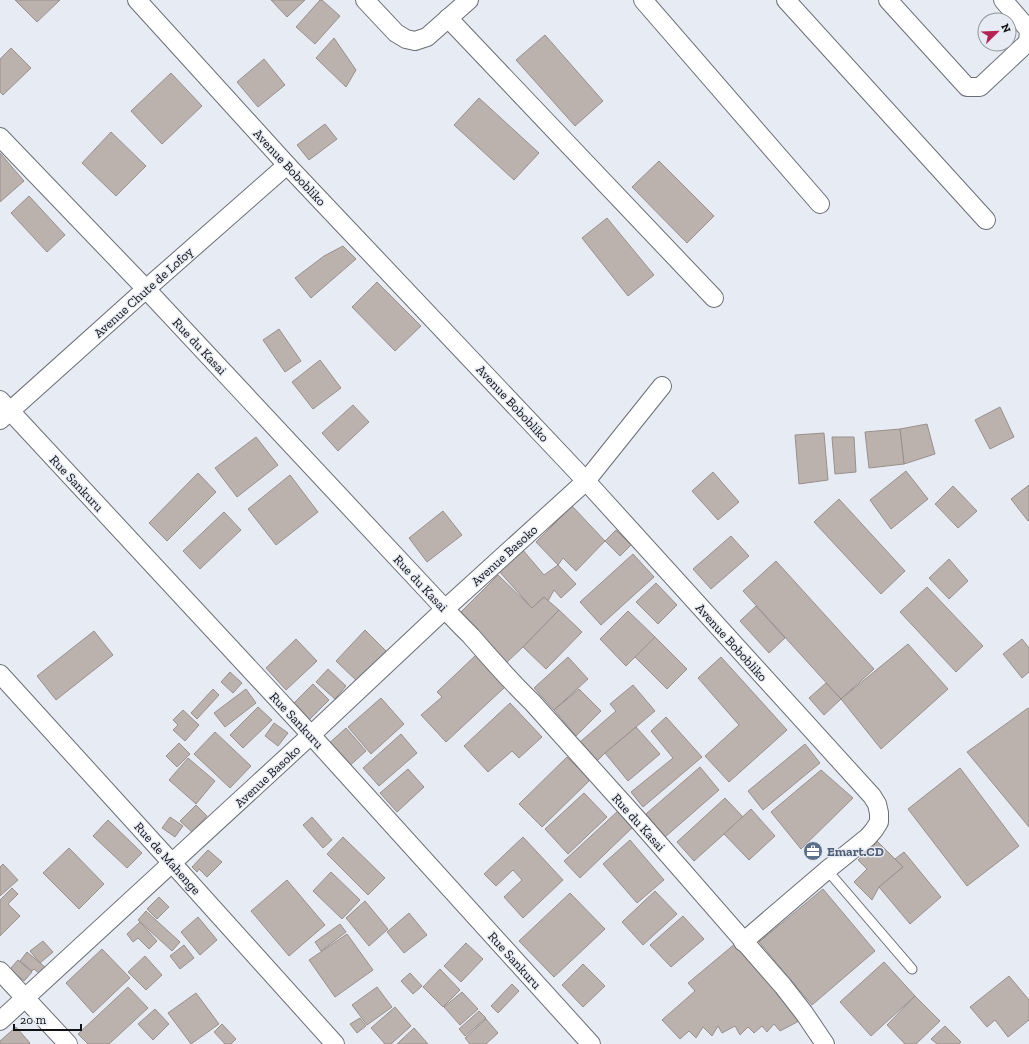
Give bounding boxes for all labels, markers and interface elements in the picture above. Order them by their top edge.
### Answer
north arrow [977,12,1017,52]
text: N [998,22,1014,35]
street label: Avenue Bobobliko [250,126,329,209]
street label: Avenue Chute de Lofoy [91,244,196,341]
street label: Rue du Kasai [170,315,230,378]
street label: Avenue Bobobliko [473,362,552,445]
street label: Rue Sankuru [47,452,107,515]
street label: Avenue Basoko [468,522,541,589]
street label: Rue du Kasai [391,552,451,615]
street label: Avenue Bobobliko [693,600,771,685]
street label: Rue Sankuru [267,689,327,752]
street label: Avenue Basoko [232,742,303,810]
street label: Rue du Kasai [609,791,669,854]
street label: Rue de Mahenge [131,819,204,898]
office icon: Emart.CD [802,840,824,862]
place label: Emart.CD [827,844,884,859]
street label: Rue Sankuru [485,929,545,993]
scale bar [14,1006,81,1032]
text: 20 m [20,1013,47,1027]

